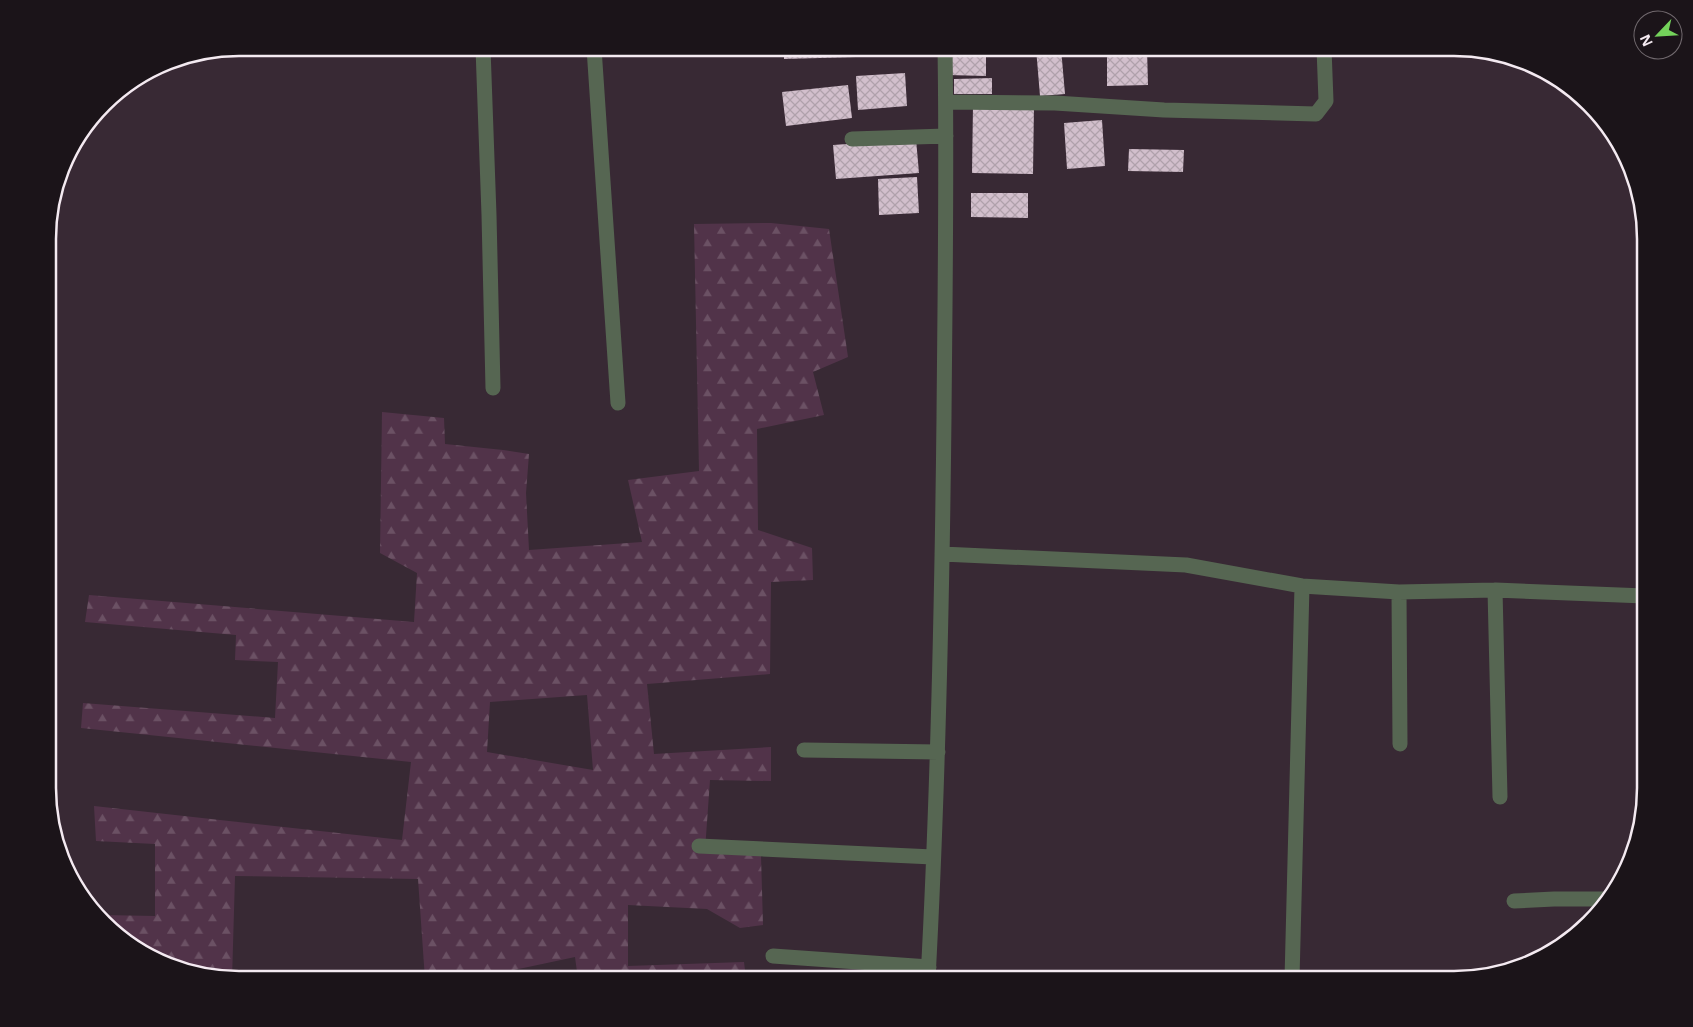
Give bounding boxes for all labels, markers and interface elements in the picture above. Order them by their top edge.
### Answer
north arrow [1633,10,1683,60]
text: N [1635,32,1657,50]

